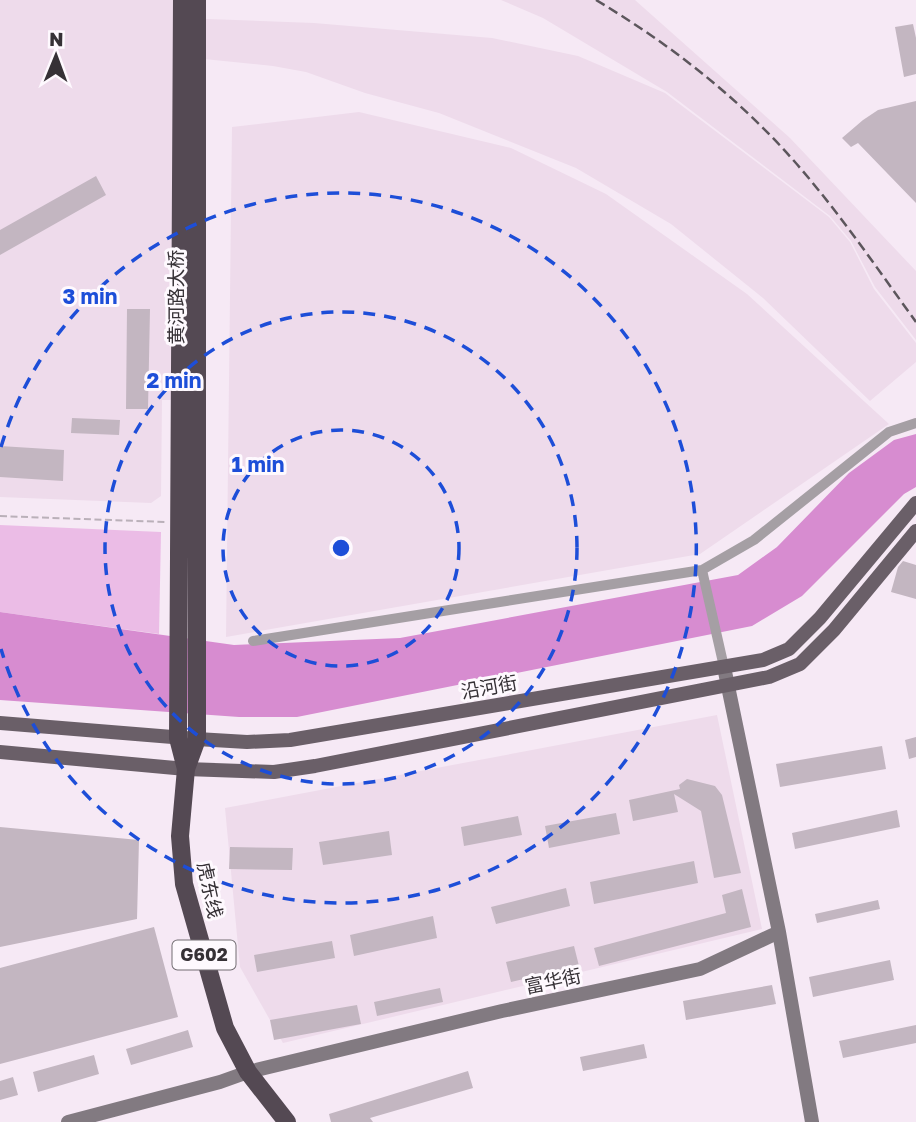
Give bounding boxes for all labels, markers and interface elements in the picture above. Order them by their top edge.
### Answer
north arrow [21,21,91,91]
text: N [49,27,64,50]
street label: 黄河路大桥 [164,249,187,345]
text: 3 min [63,283,117,309]
text: 2 min [147,367,201,393]
text: 1 min [232,451,284,477]
centre of rings [329,536,353,560]
street label: 沿河街 [459,670,519,703]
street label: 虎东线 [193,860,228,920]
road number: G602 [172,940,235,970]
street label: 富华街 [523,963,583,998]

